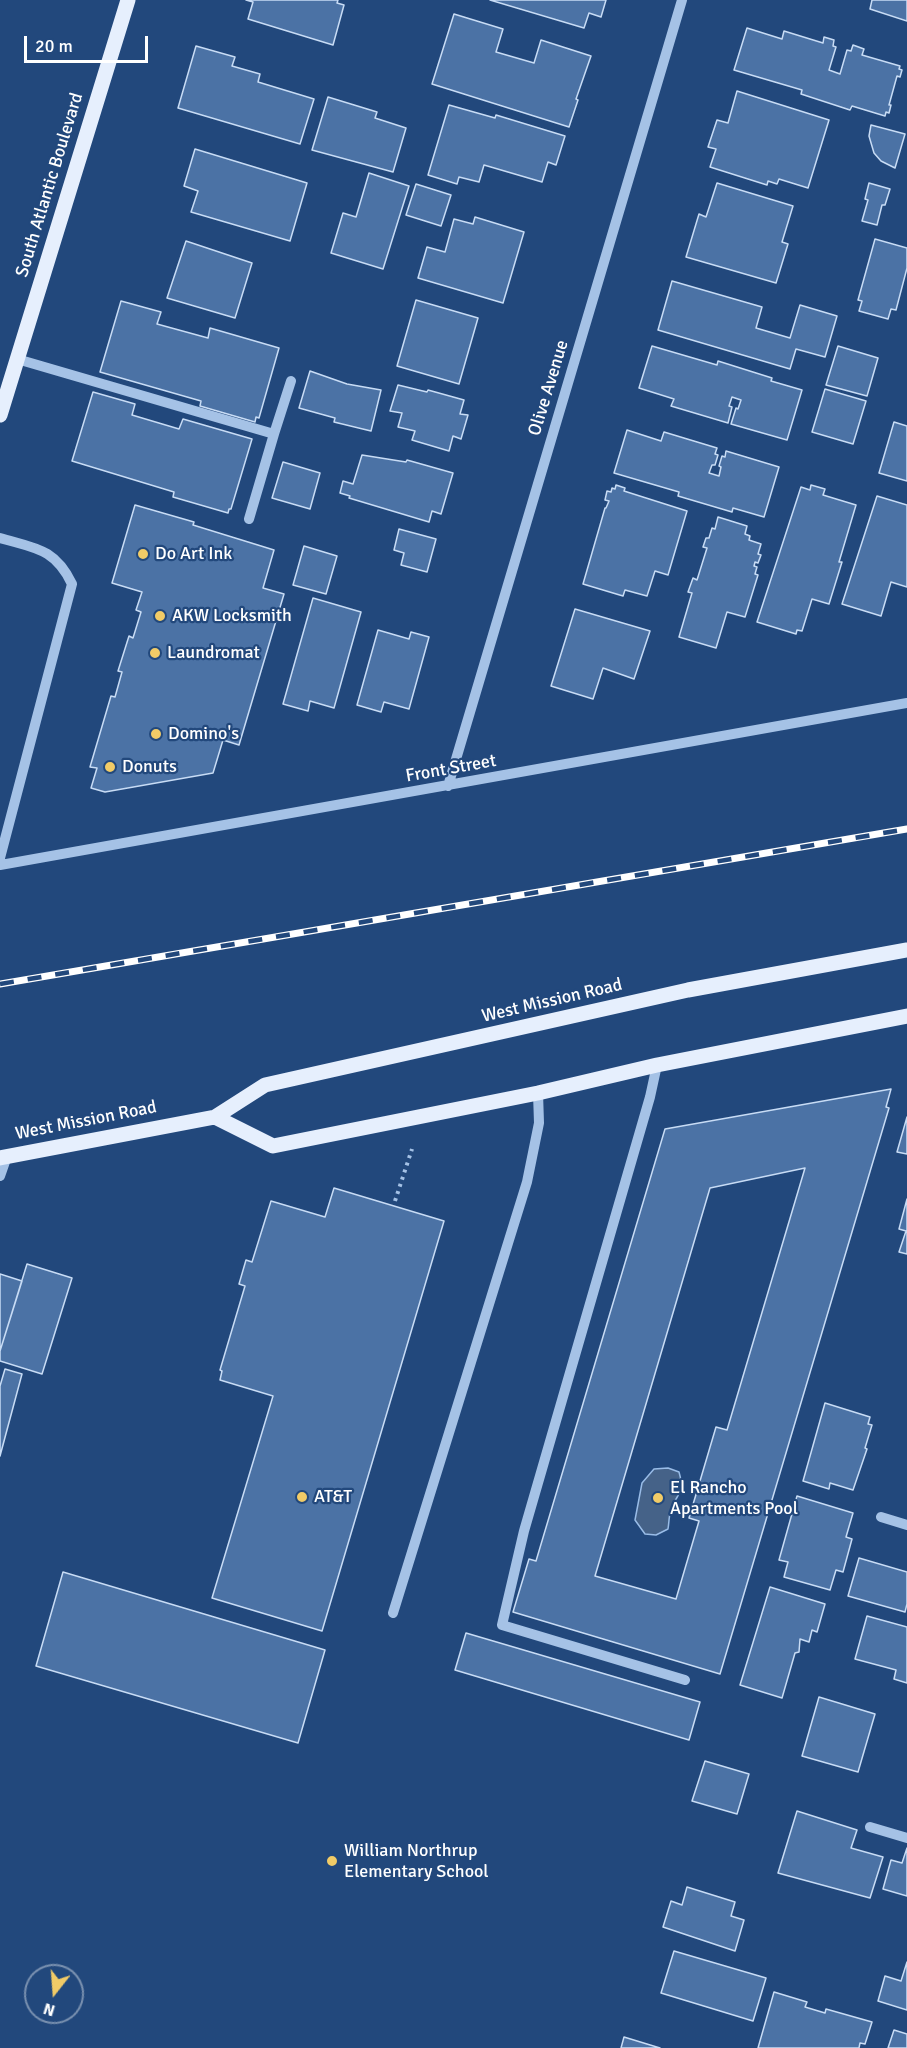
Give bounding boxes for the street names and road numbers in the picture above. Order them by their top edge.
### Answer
street label: South Atlantic Boulevard [12,90,88,280]
street label: Olive Avenue [524,338,574,438]
street label: Front Street [404,750,498,788]
street label: West Mission Road [480,974,624,1028]
street label: West Mission Road [14,1097,158,1145]

